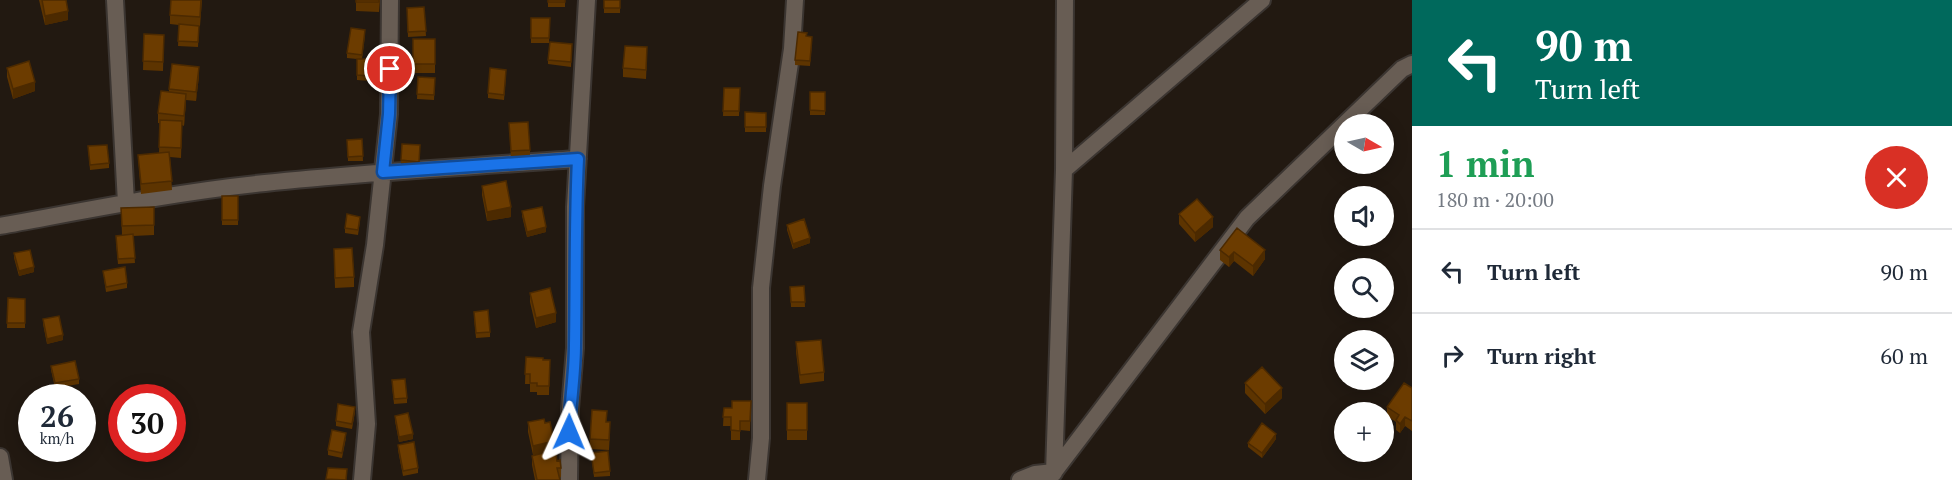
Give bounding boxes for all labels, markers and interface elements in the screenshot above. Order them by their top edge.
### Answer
text: 90 m [1535,17,1633,73]
icon: left [1436,24,1514,102]
pin [364,43,415,94]
icon: arrive [373,52,406,85]
text: Turn left [1535,71,1640,107]
north arrow [1334,114,1394,174]
map controls [1334,114,1394,462]
text: 1 min [1436,140,1534,187]
button: close [1865,146,1928,209]
button: sound [1334,186,1394,246]
text: 180 m · 20:00 [1436,186,1554,213]
icon: left [1436,255,1469,288]
text: Turn left [1487,257,1580,286]
text: 90 m [1880,257,1928,286]
button: search [1334,258,1394,318]
button: layers [1334,330,1394,390]
icon: right [1436,339,1469,372]
text: Turn right [1487,341,1596,370]
text: 60 m [1880,341,1928,370]
speed limit sign: 30 [108,384,186,462]
text: 26 [40,396,74,436]
position arrow [537,400,601,464]
button: + [1334,402,1394,462]
text: km/h [40,428,74,448]

